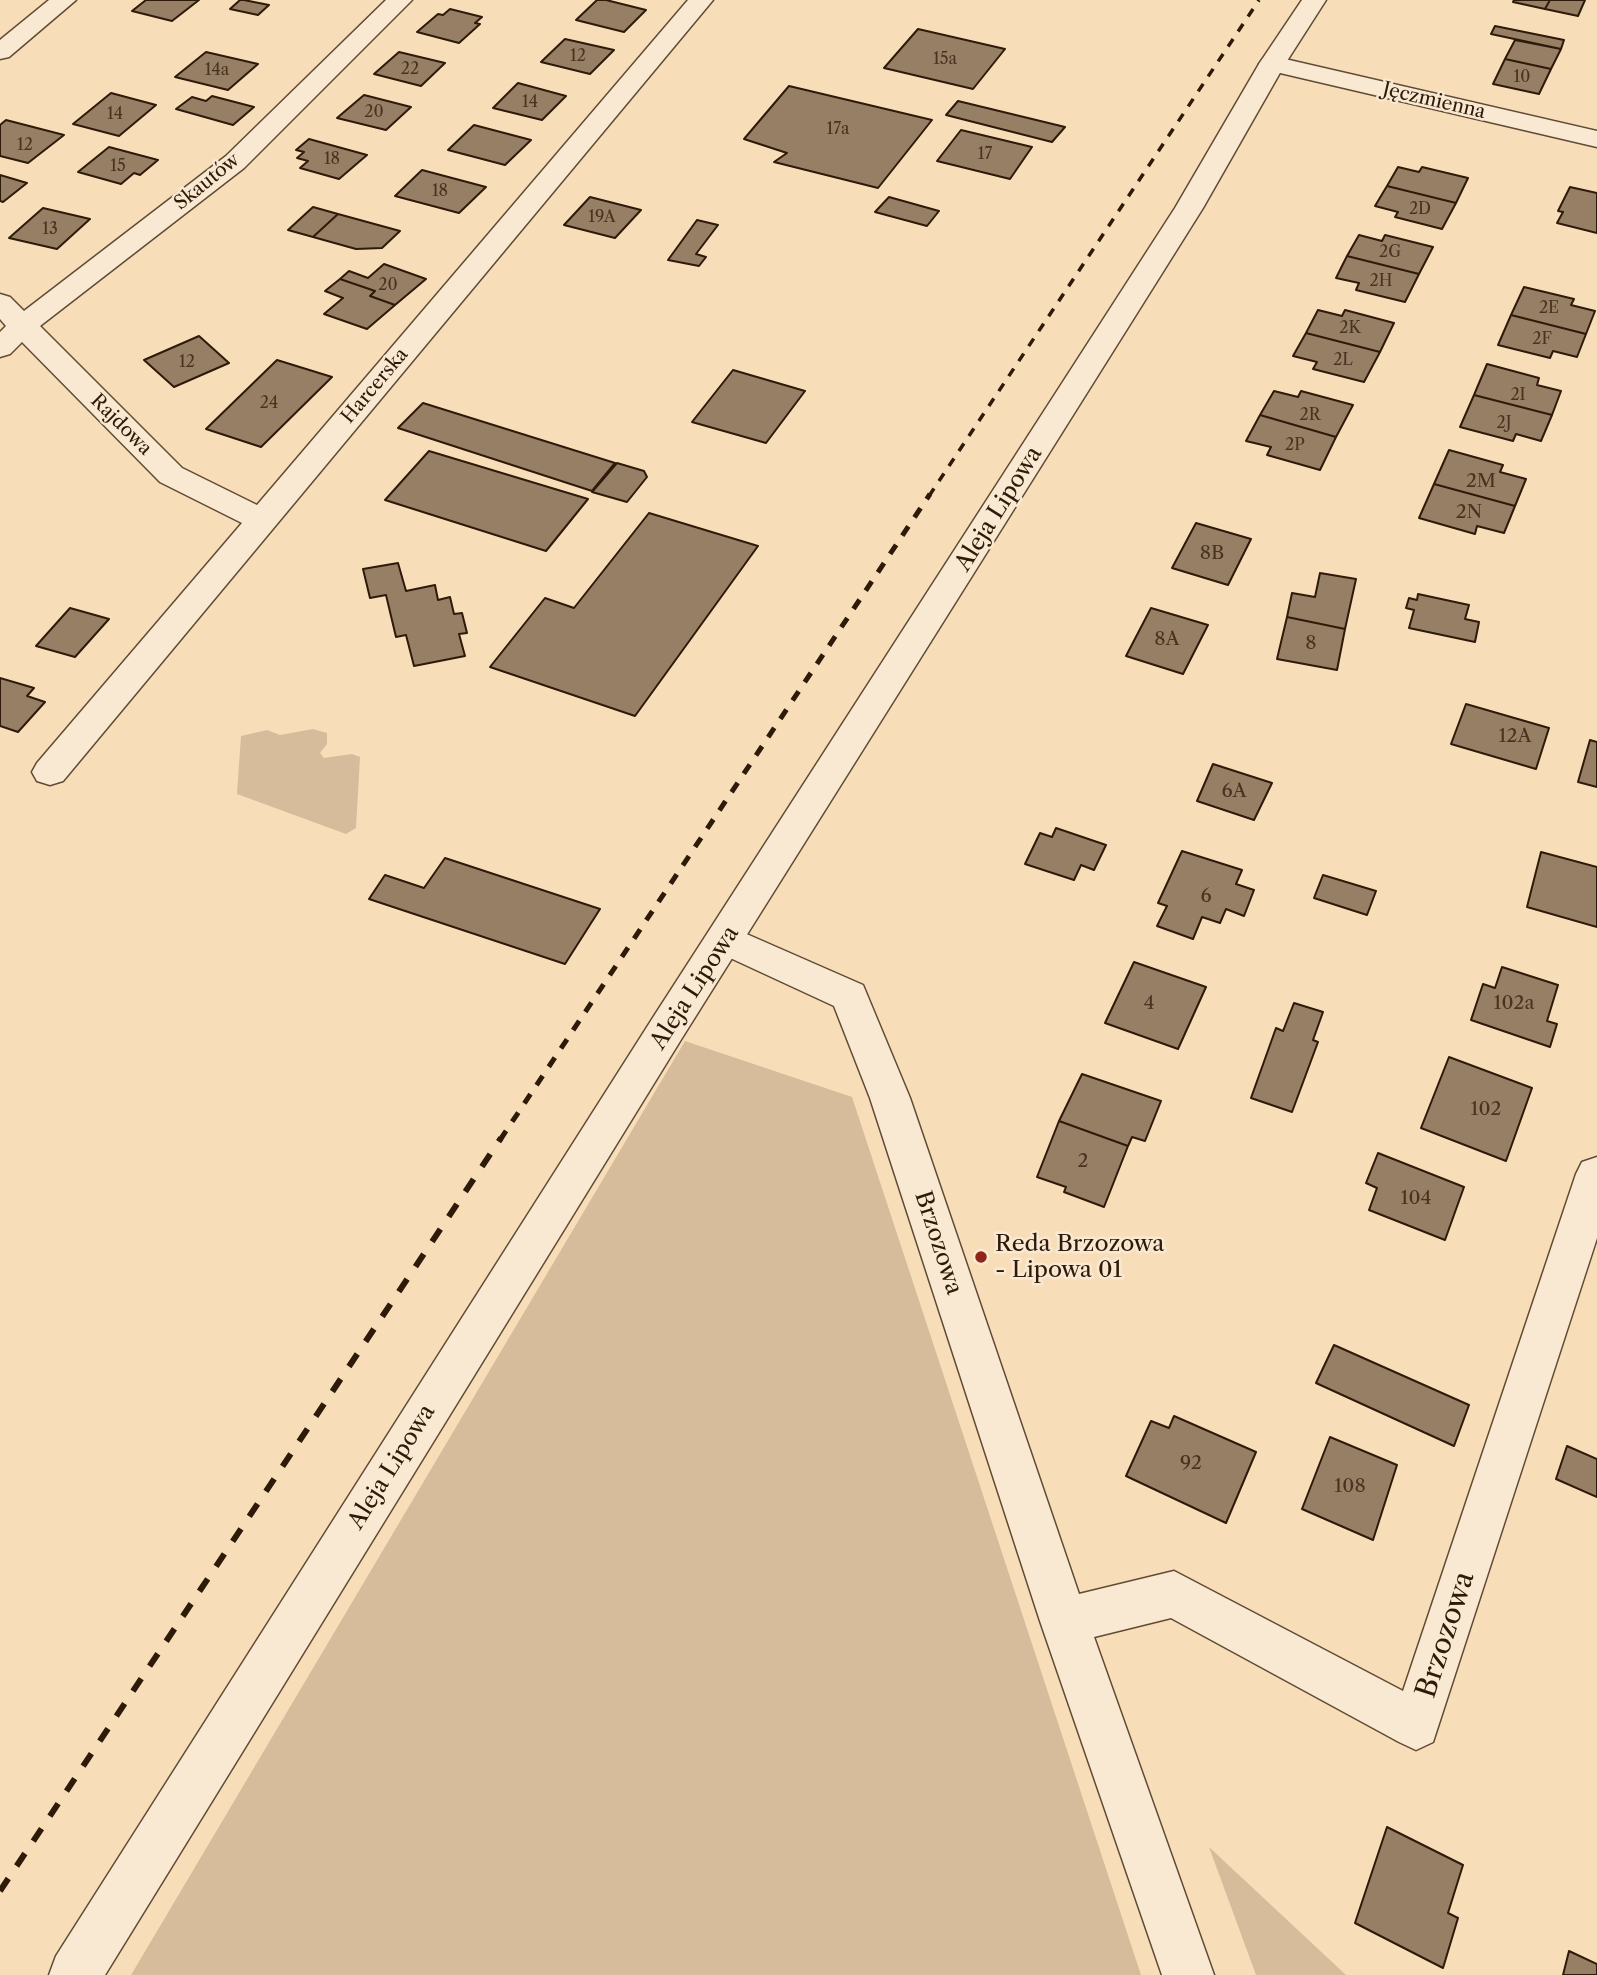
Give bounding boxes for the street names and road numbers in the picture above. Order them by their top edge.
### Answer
street label: Jęczmienna [1380,78,1488,124]
street label: Skautów [170,149,244,215]
street label: Harcerska [337,344,413,428]
street label: Rajdowa [86,390,156,460]
street label: Aleja Lipowa [950,442,1048,576]
street label: Aleja Lipowa [645,921,745,1055]
street label: Brzozowa [908,1188,968,1298]
street label: Aleja Lipowa [343,1400,441,1534]
street label: Brzozowa [1410,1568,1482,1702]

